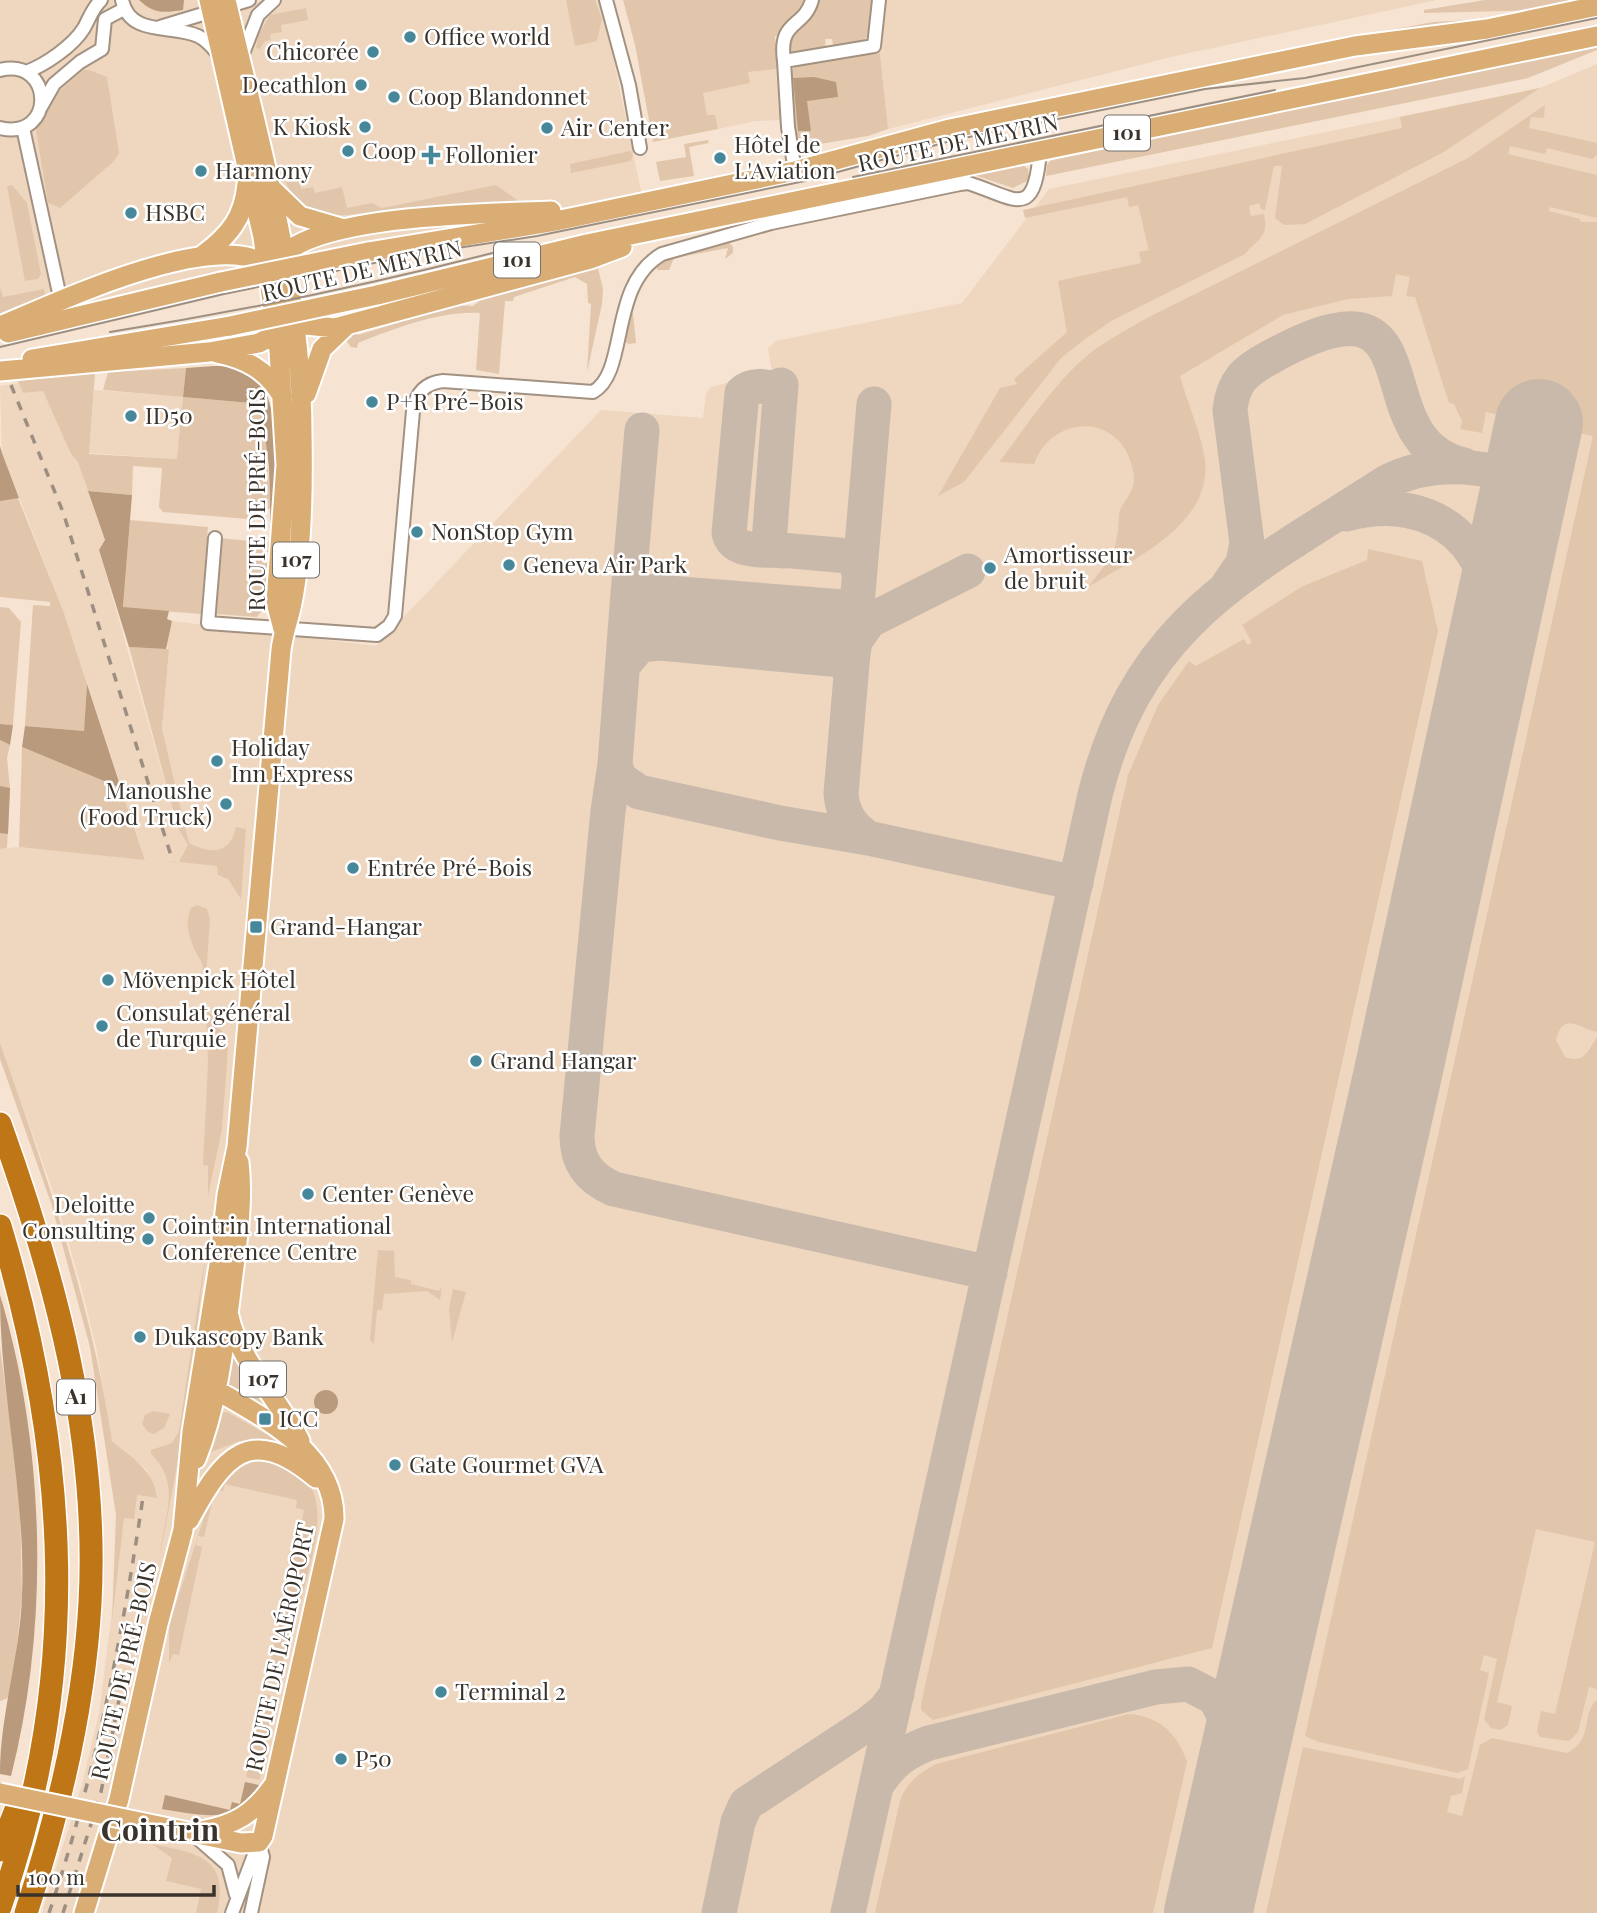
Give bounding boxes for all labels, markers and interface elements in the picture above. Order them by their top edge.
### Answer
place label: Office world [424,20,550,51]
marker: Office world [402,29,418,45]
place label: Chicorée [266,35,359,66]
marker: Chicorée [365,44,381,60]
place label: Decathlon [242,68,347,99]
marker: Decathlon [353,77,369,93]
place label: Coop Blandonnet [408,80,588,111]
marker: Coop Blandonnet [386,89,402,105]
street label: ROUTE DE MEYRIN [855,105,1061,178]
place label: K Kiosk [273,110,351,141]
place label: Air Center [560,111,669,142]
road number: 101 [1104,116,1150,150]
marker: K Kiosk [357,119,373,135]
marker: Air Center [539,120,555,136]
place label: Hôtel de L'Aviation [734,128,836,185]
place label: Coop [362,134,416,165]
place label: Follonier [445,138,538,169]
marker: Coop [340,143,356,159]
marker: Follonier [423,147,439,163]
marker: Hôtel de L'Aviation [712,150,728,166]
place label: Harmony [215,154,313,185]
marker: Harmony [193,163,209,179]
place label: HSBC [145,196,205,227]
marker: HSBC [123,205,139,221]
street label: ROUTE DE MEYRIN [259,231,465,308]
road number: 101 [494,243,540,278]
place label: P+R Pré-Bois [386,385,524,416]
street label: ROUTE DE PRÉ-BOIS [240,389,271,611]
marker: P+R Pré-Bois [364,394,380,410]
place label: ID50 [145,399,193,430]
marker: ID50 [123,408,139,424]
place label: NonStop Gym [431,515,574,546]
marker: NonStop Gym [409,524,425,540]
place label: Amortisseur de bruit [1003,538,1132,595]
road number: 107 [273,542,319,578]
place label: Geneva Air Park [523,548,688,579]
marker: Geneva Air Park [501,557,517,573]
marker: Amortisseur de bruit [982,560,998,576]
place label: Holiday Inn Express [231,731,353,788]
marker: Holiday Inn Express [209,753,225,769]
place label: Manoushe (Food Truck) [80,774,212,831]
marker: Manoushe (Food Truck) [218,796,234,812]
place label: Entrée Pré-Bois [367,851,532,882]
marker: Entrée Pré-Bois [345,860,361,876]
place label: Grand-Hangar [270,910,422,941]
marker: Grand-Hangar [248,919,264,935]
place label: Mövenpick Hôtel [122,963,296,994]
marker: Mövenpick Hôtel [100,972,116,988]
place label: Consulat général de Turquie [116,996,291,1053]
marker: Consulat général de Turquie [94,1018,110,1034]
place label: Grand Hangar [490,1044,637,1075]
marker: Grand Hangar [468,1053,484,1069]
place label: Center Genève [322,1177,474,1208]
marker: Center Genève [300,1186,316,1202]
place label: Deloitte Consulting [22,1188,135,1245]
place label: Cointrin International Conference Centre [162,1209,392,1266]
marker: Deloitte Consulting [141,1210,157,1226]
marker: Cointrin International Conference Centre [140,1231,156,1247]
place label: Dukascopy Bank [154,1320,324,1351]
marker: Dukascopy Bank [132,1329,148,1345]
road number: 107 [240,1362,286,1396]
road number: A1 [57,1380,95,1414]
place label: ICC [279,1402,318,1433]
marker: ICC [257,1411,273,1427]
place label: Gate Gourmet GVA [409,1448,604,1479]
marker: Gate Gourmet GVA [387,1457,403,1473]
street label: ROUTE DE L'AÉROPORT [237,1519,320,1774]
street label: ROUTE DE PRÉ-BOIS [82,1559,163,1783]
place label: Terminal 2 [455,1675,566,1706]
marker: Terminal 2 [433,1684,449,1700]
place label: P50 [355,1742,392,1773]
marker: P50 [333,1751,349,1767]
district label: Cointrin [101,1809,220,1849]
scale bar [18,1854,214,1898]
text: 100 m [28,1862,85,1890]

